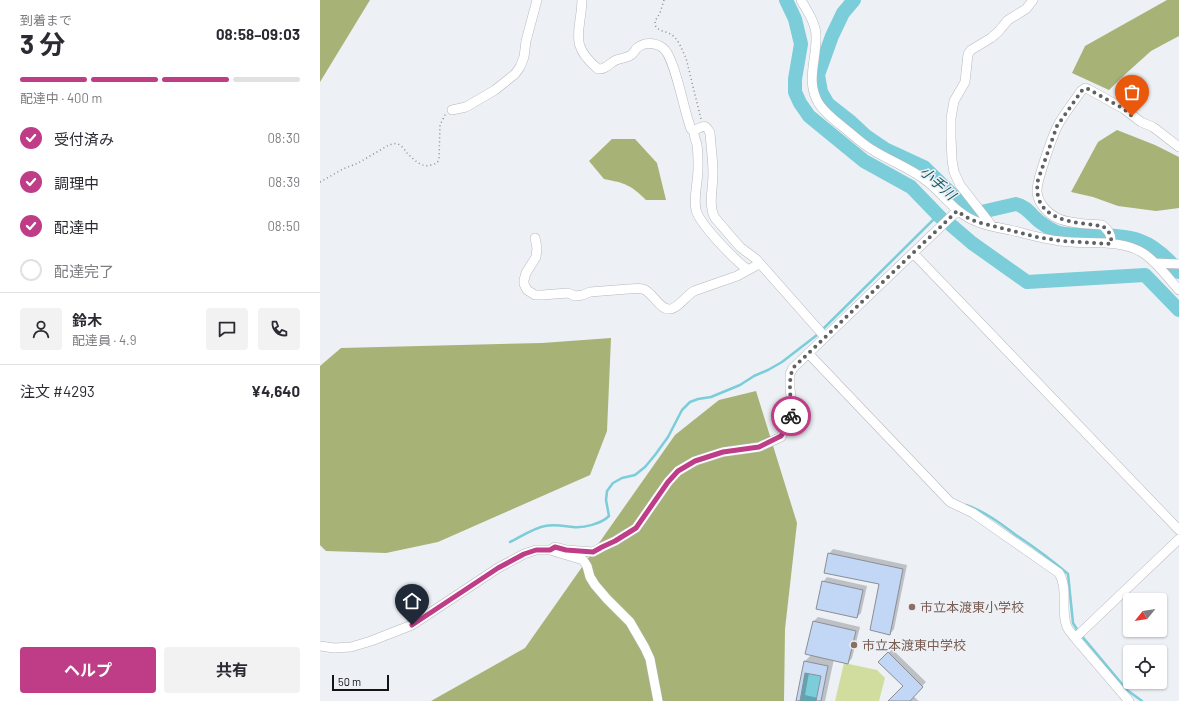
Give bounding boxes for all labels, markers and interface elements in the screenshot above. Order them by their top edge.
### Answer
text: 到着まで [20,12,72,28]
text: 08:58–09:03 [216,25,300,43]
text: 3 分 [20,28,65,59]
pin [1115,75,1149,116]
icon: bag [1121,81,1143,103]
text: 配達中 · 400 m [20,90,102,106]
icon: check [20,127,42,149]
text: 受付済み [54,130,114,148]
text: 08:30 [267,130,300,146]
water label: 小手川 [917,162,961,204]
icon: check [20,171,42,193]
text: 調理中 [54,174,99,192]
text: 08:39 [268,174,300,190]
icon: check [20,215,42,237]
text: 配達中 [54,218,99,236]
text: 08:50 [267,218,300,234]
text: 配達完了 [54,262,114,280]
button: person [20,308,62,350]
button: chat [206,308,248,350]
button: phone [258,308,300,350]
text: 鈴木 [72,311,102,329]
text: 配達員 · 4.9 [72,332,136,348]
text: 注文 #4293 [20,382,95,400]
text: ¥4,640 [251,382,300,400]
courier [771,396,811,436]
icon: bike [780,405,802,427]
pin [395,584,429,625]
icon: home [401,590,423,612]
north arrow [1123,593,1167,637]
map controls [1123,593,1167,689]
place label: 市立本渡東小学校 [920,599,1024,615]
marker: 市立本渡東小学校 [907,602,917,612]
place label: 市立本渡東中学校 [862,637,966,653]
marker: 市立本渡東中学校 [849,640,859,650]
button: locate [1123,645,1167,689]
button: ヘルプ [20,647,156,693]
button: 共有 [164,647,300,693]
scale bar [332,673,389,692]
text: 50 m [338,675,361,688]

